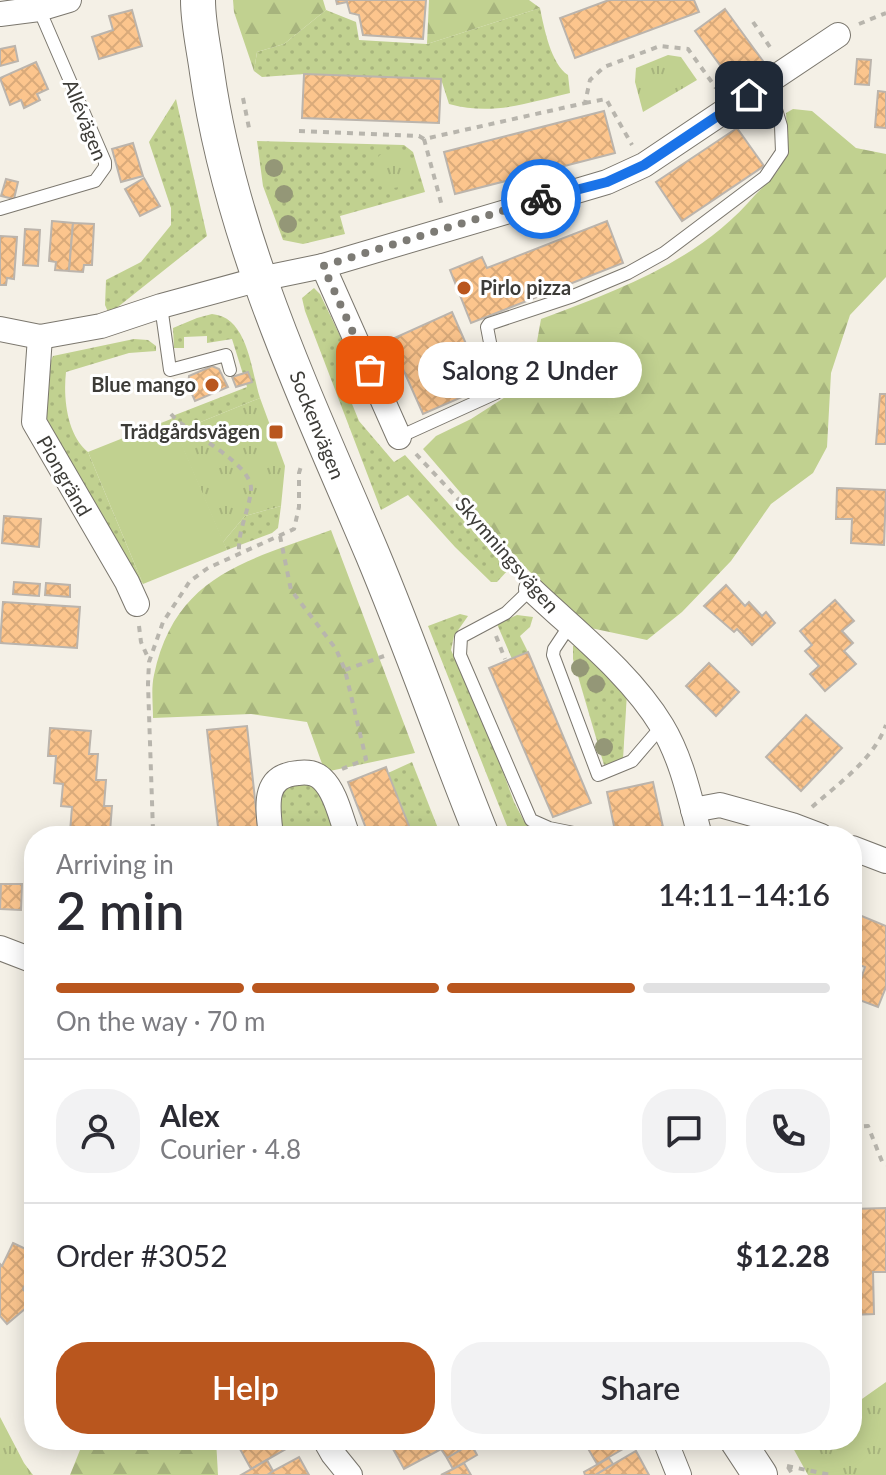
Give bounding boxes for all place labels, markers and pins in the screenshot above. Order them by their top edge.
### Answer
pin [715,61,783,129]
place label: Pirlo pizza [480,275,571,299]
marker: Pirlo pizza [455,279,473,297]
pin [336,336,404,404]
callout: Salong 2 Under [418,342,642,398]
place label: Blue mango [91,372,196,396]
marker: Blue mango [203,376,221,394]
place label: Trädgårdsvägen [121,419,260,443]
marker: Trädgårdsvägen [267,423,285,441]

